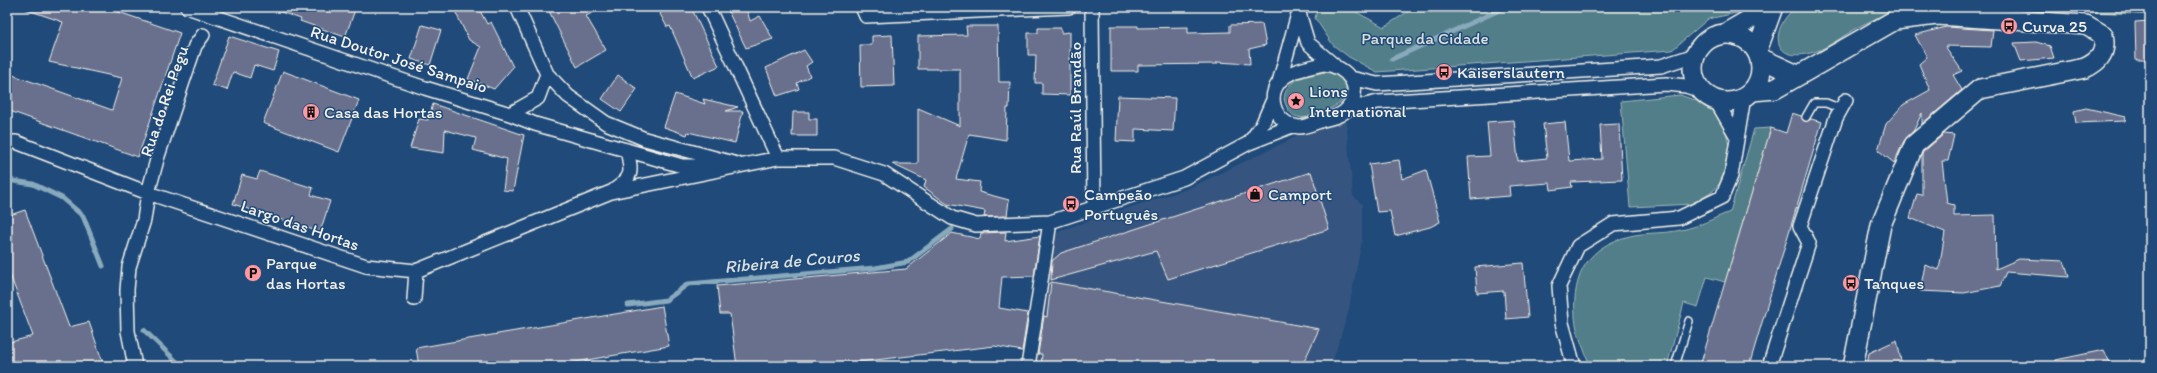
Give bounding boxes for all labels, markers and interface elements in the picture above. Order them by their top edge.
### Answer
bus stop icon: Curva 25 [1999,16,2019,36]
place label: Curva 25 [2022,16,2087,36]
street label: Rua Doutor José Sampaio [308,21,490,97]
park label: Parque da Cidade [1361,28,1489,48]
street label: Rua do Rei Pegu [136,42,193,159]
street label: Rua Raúl Brandão [1065,42,1085,174]
bus stop icon: Kaiserslautern [1434,62,1454,82]
place label: Kaiserslautern [1457,62,1565,82]
place label: Lions International [1309,81,1407,121]
place icon: Lions International [1286,91,1306,111]
building icon: Casa das Hortas [301,102,321,122]
place label: Casa das Hortas [324,102,443,122]
place label: Campeão Português [1084,184,1158,224]
shop icon: Camport [1245,184,1265,204]
place label: Camport [1268,184,1332,204]
bus stop icon: Campeão Português [1061,194,1081,214]
street label: Largo das Hortas [238,195,362,255]
water label: Ribeira de Couros [724,244,861,278]
place label: Parque das Hortas [266,253,346,293]
parking icon: Parque das Hortas [243,263,263,283]
bus stop icon: Tanques [1841,273,1861,293]
place label: Tanques [1864,273,1924,293]

